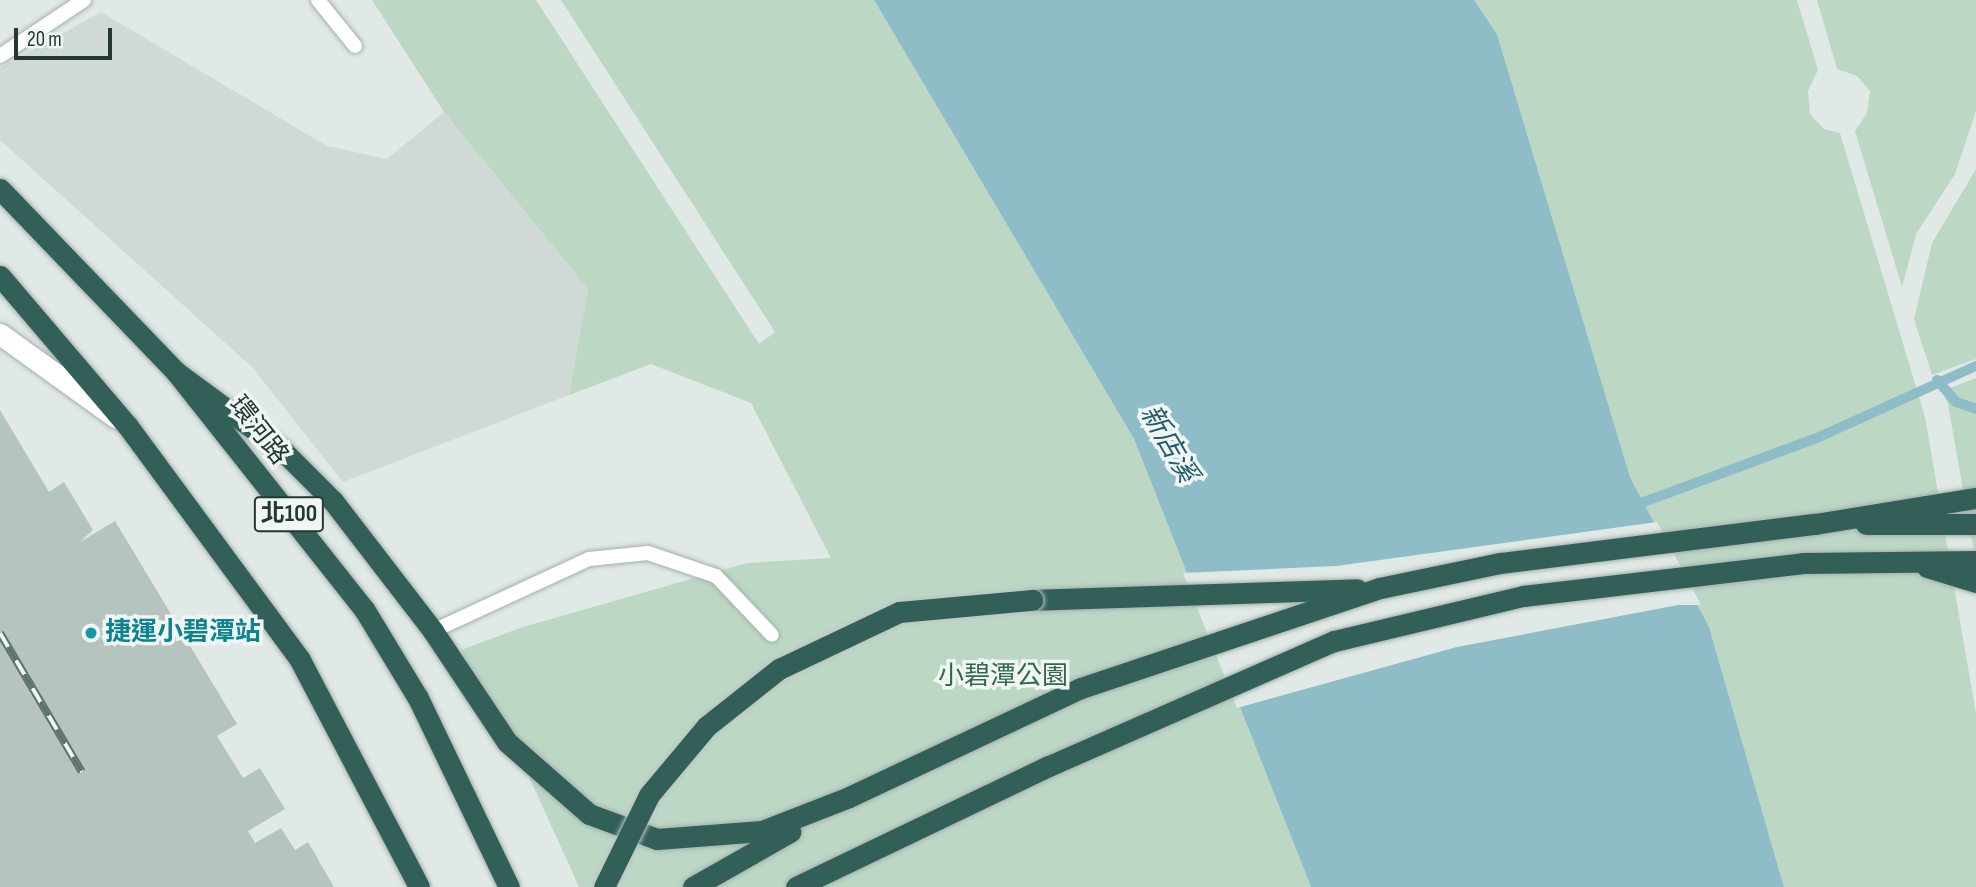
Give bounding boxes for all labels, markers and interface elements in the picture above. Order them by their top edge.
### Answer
scale bar [18,14,116,58]
text: 20 m [27,27,62,52]
street label: 環河路 [222,391,294,471]
water label: 新店溪 [1132,399,1204,489]
road number: 北100 [252,494,326,534]
place label: 捷運小碧潭站 [105,617,261,649]
marker: 捷運小碧潭站 [83,625,99,641]
park label: 小碧潭公園 [938,661,1068,693]

